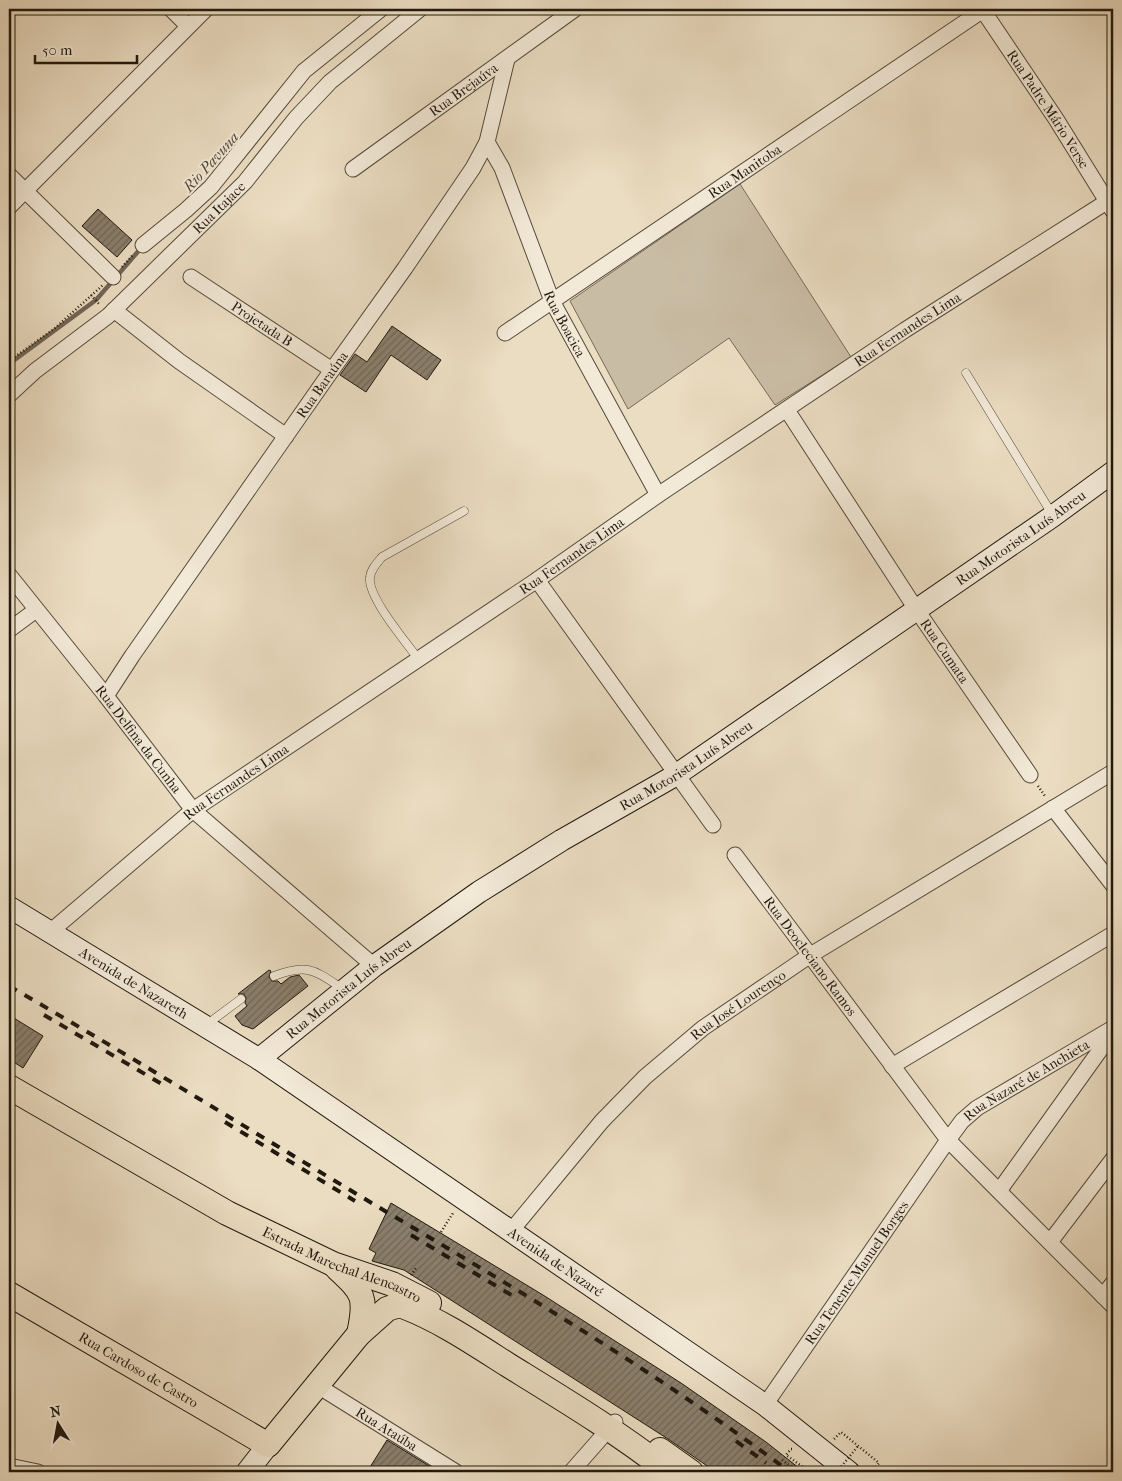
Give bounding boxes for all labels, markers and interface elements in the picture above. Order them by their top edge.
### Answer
scale bar [35,32,138,64]
text: 50 m [42,41,73,59]
street label: Rua Padre Mário Verse [1003,47,1093,172]
street label: Rua Brejaúva [426,59,502,120]
water label: Rio Pavuna [179,128,243,196]
street label: Rua Manitoba [705,141,785,202]
street label: Rua Itajace [189,178,249,237]
street label: Rua Boacica [540,288,589,361]
street label: Rua Fernandes Lima [851,289,964,371]
street label: Projetada B [228,298,295,350]
street label: Rua Baraúna [293,348,352,422]
street label: Rua Motorista Luís Abreu [953,487,1089,589]
street label: Rua Fernandes Lima [516,513,628,598]
street label: Rua Cumata [916,616,973,687]
street label: Rua Delfina da Cunha [92,682,185,797]
street label: Rua Motorista Luís Abreu [617,717,756,814]
street label: Rua Fernandes Lima [180,740,292,824]
street label: Rua Deocleciano Ramos [760,893,860,1019]
street label: Rua Motorista Luís Abreu [283,934,415,1043]
street label: Avenida de Nazareth [75,943,191,1023]
street label: Rua José Lourenço [687,966,789,1044]
street label: Rua Nazaré de Anchieta [960,1036,1093,1125]
street label: Rua Tenente Manuel Borges [801,1198,913,1348]
street label: Estrada Marechal Alencastro [260,1223,424,1307]
street label: Avenida de Nazaré [504,1223,606,1301]
street label: Rua Cardoso de Castro [75,1328,201,1412]
north arrow [32,1398,82,1448]
text: N [49,1402,63,1421]
street label: Rua Ataúba [353,1404,421,1455]

